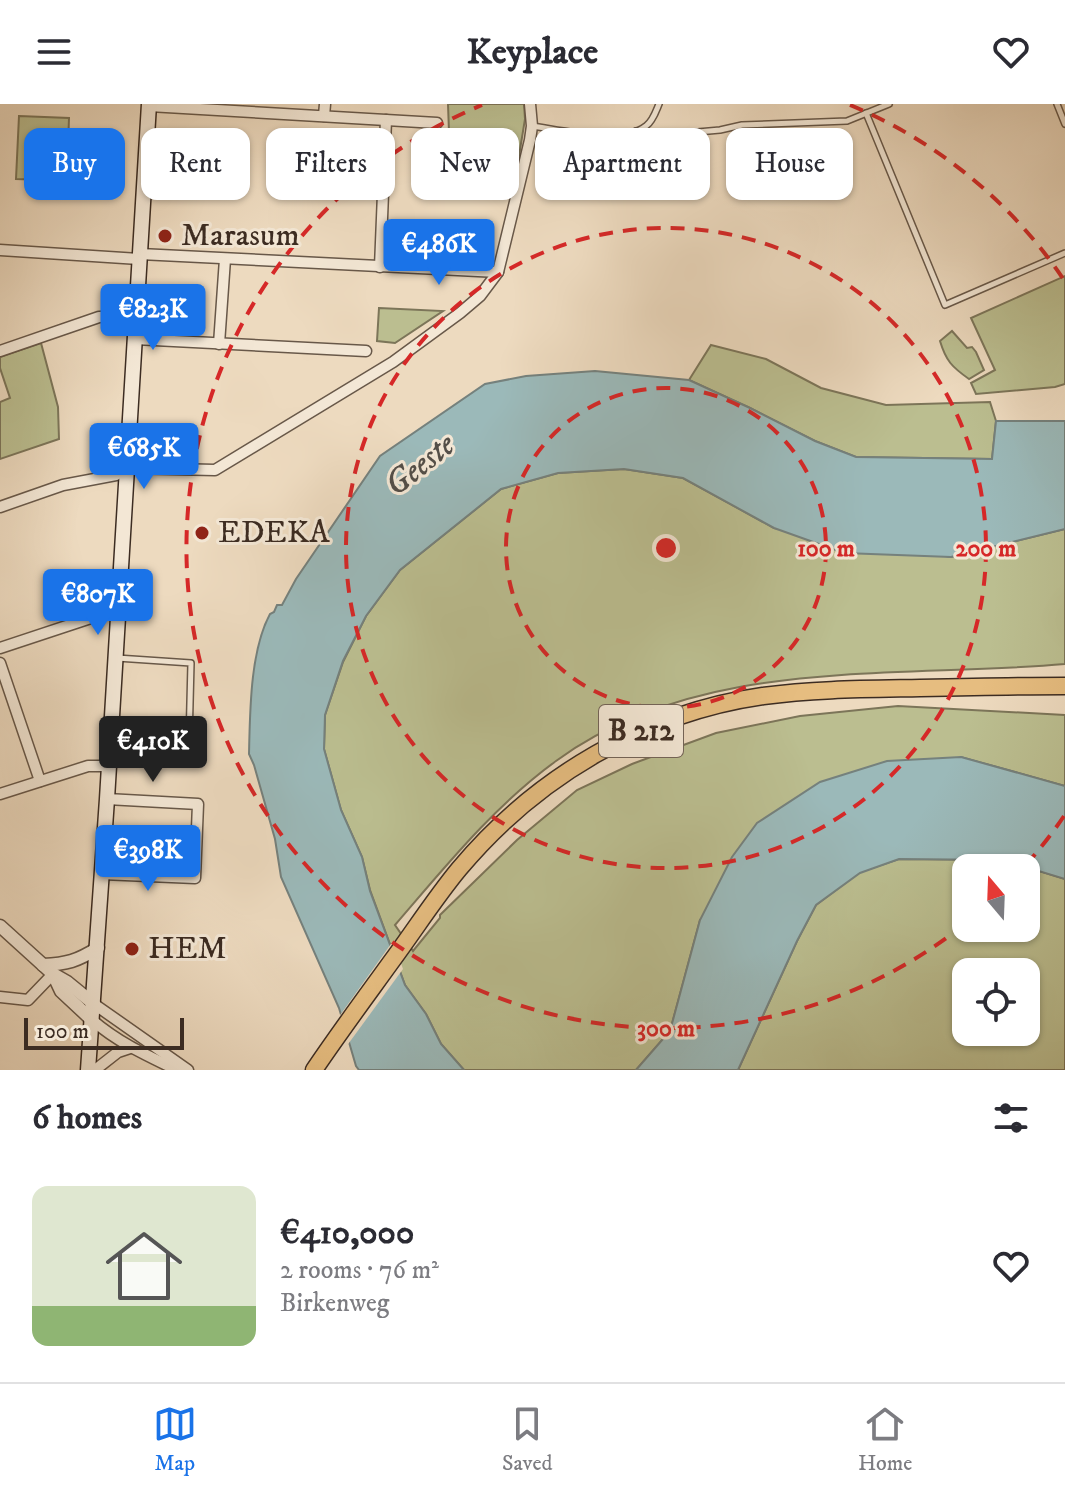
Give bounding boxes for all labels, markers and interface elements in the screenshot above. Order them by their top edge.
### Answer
icon: menu [32,30,76,74]
text: Keyplace [467,30,598,75]
icon: heart [989,30,1033,74]
chip: Buy [24,128,125,200]
chip: Rent [141,128,250,200]
chip: Filters [266,128,395,200]
chip: New [411,128,519,200]
chip: Apartment [535,128,710,200]
chip: House [726,128,853,200]
place label: Marasum [181,216,300,256]
pin: €486K [383,219,495,287]
marker: Marasum [156,227,174,245]
text: €486K [401,228,477,261]
pin: €823K [97,284,209,352]
text: €823K [119,293,188,326]
pin: €685K [88,423,200,491]
water label: Geeste [376,423,465,506]
text: €685K [108,432,180,465]
place label: EDEKA [218,513,330,553]
marker: EDEKA [193,524,211,542]
centre of rings [652,534,680,562]
text: 100 m [797,534,855,564]
text: 200 m [956,534,1016,564]
pin: €807K [42,569,154,637]
text: €807K [61,578,135,611]
road number: B 212 [599,705,683,757]
pin: €410K [97,716,209,784]
text: €410K [117,725,189,758]
pin: €398K [92,825,204,893]
text: €398K [113,834,183,867]
north arrow [952,854,1040,942]
map controls [952,854,1040,1046]
place label: HEM [148,929,227,969]
marker: HEM [123,940,141,958]
button: locate [952,958,1040,1046]
scale bar [24,1014,184,1050]
text: 300 m [637,1014,695,1044]
text: 100 m [36,1018,89,1045]
icon: filters [989,1096,1033,1140]
text: 6 homes [32,1097,142,1139]
text: €410,000 [280,1212,414,1254]
icon: home [96,1218,192,1314]
icon: heart [989,1244,1033,1288]
text: 2 rooms · 76 m² [280,1254,439,1287]
text: Birkenweg [280,1287,389,1320]
tab: Map [153,1402,197,1477]
tab: Saved [502,1402,553,1477]
tab: Home [858,1402,912,1477]

